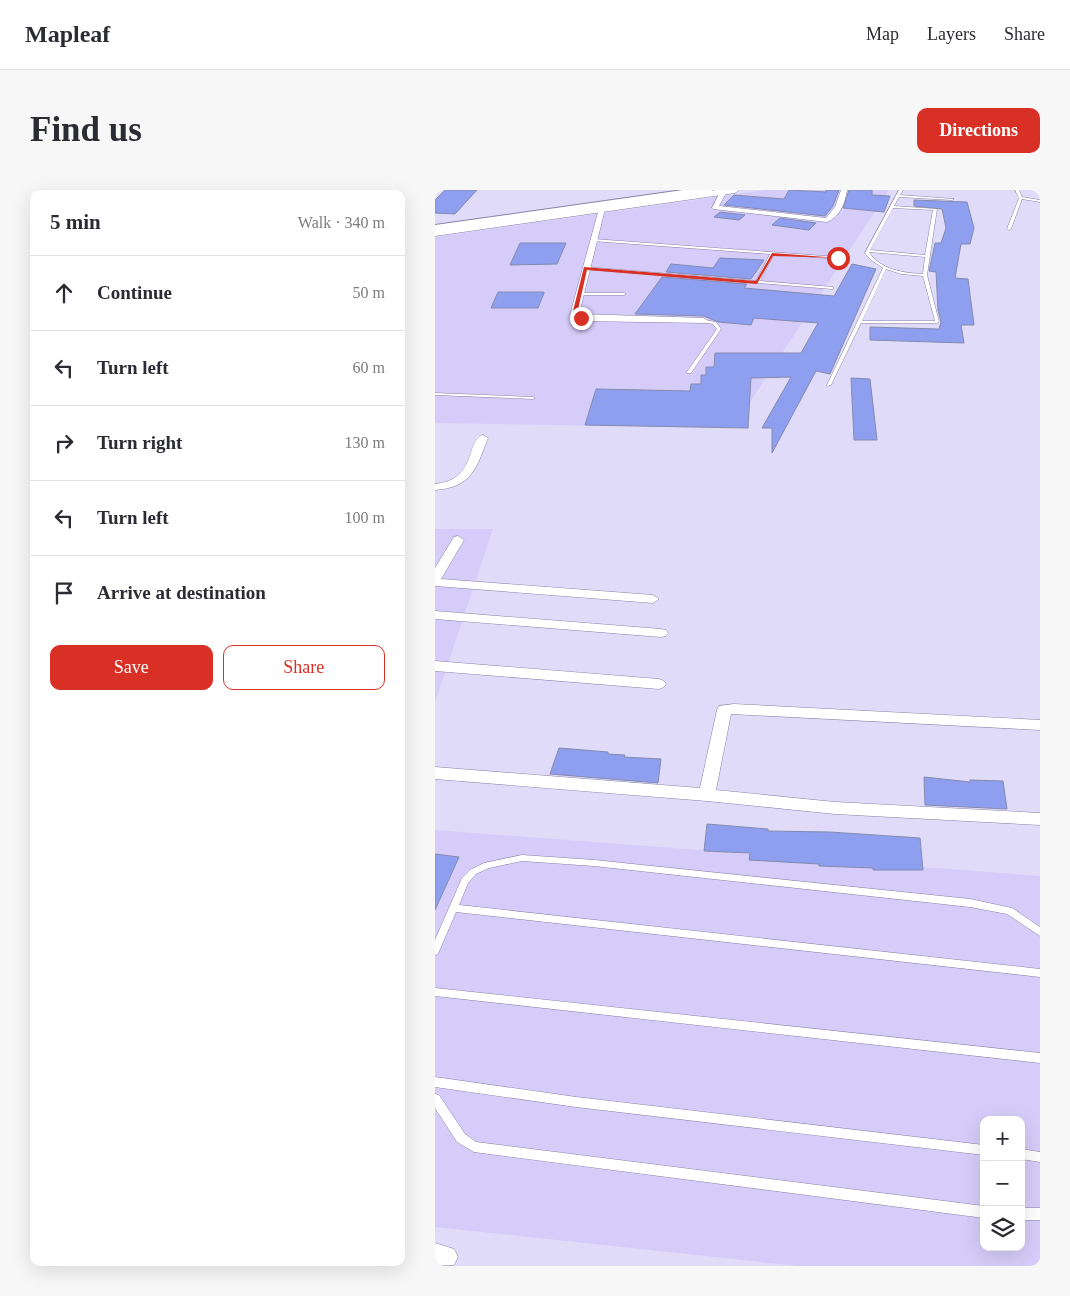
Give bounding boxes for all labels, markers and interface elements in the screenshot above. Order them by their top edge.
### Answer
text: Mapleaf [25,21,110,47]
text: Map [866,24,899,44]
text: Layers [927,24,976,44]
text: Share [1004,24,1045,44]
button: Directions [917,108,1040,153]
text: Find us [30,110,142,149]
text: 5 min [50,210,101,234]
text: Walk · 340 m [298,214,385,231]
route start [827,247,850,270]
icon: ahead [50,279,78,307]
text: Continue [97,282,172,303]
text: 50 m [353,284,385,301]
route end [570,307,593,330]
icon: left [50,354,78,382]
text: Turn left [97,357,169,378]
text: 60 m [353,359,385,376]
icon: right [50,429,78,457]
text: Turn right [97,432,182,453]
text: 130 m [345,434,385,451]
icon: left [50,504,78,532]
text: Turn left [97,507,169,528]
text: 100 m [345,509,385,526]
icon: arrive [50,579,78,607]
text: Arrive at destination [97,582,266,603]
button: Save [50,645,213,690]
button: Share [223,645,385,690]
map controls [980,1116,1025,1251]
button: + [980,1116,1025,1161]
button: − [980,1161,1025,1206]
button: layers [980,1206,1025,1251]

